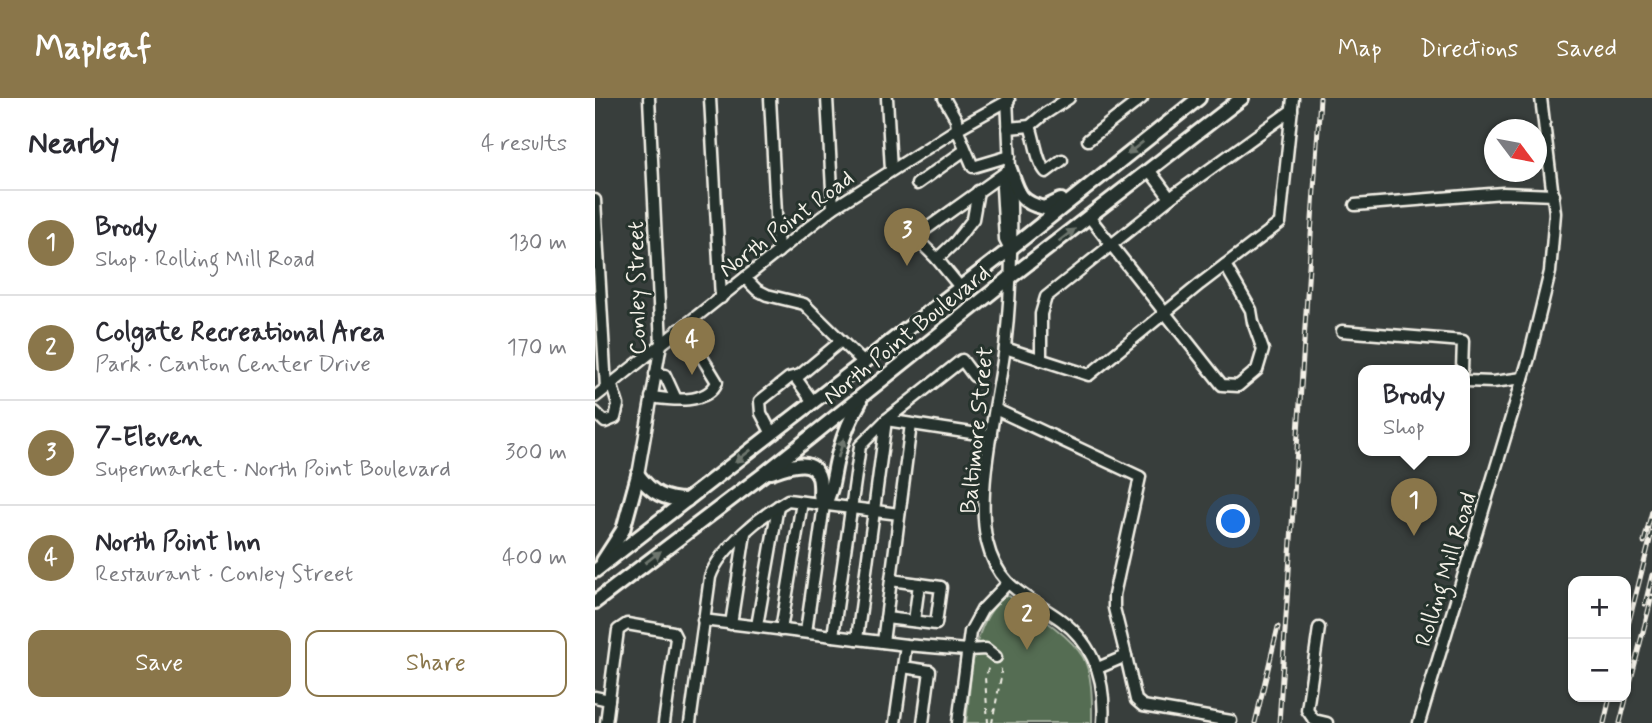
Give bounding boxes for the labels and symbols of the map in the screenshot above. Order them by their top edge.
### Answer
north arrow [1484,119,1547,182]
one-way arrow [1126,141,1144,156]
street label: North Point Road [714,164,861,285]
pin: 3 [884,208,930,266]
street label: Conley Street [622,221,654,355]
one-way arrow [1057,228,1076,242]
street label: North Point Boulevard [817,259,997,412]
pin: 4 [669,317,715,375]
street label: Baltimore Street [954,345,1002,515]
one-way arrow [836,438,846,459]
one-way arrow [734,449,752,463]
pin: 1 [1391,478,1437,536]
street label: Rolling Mill Road [1409,489,1487,651]
your location [1216,504,1250,538]
one-way arrow [644,550,662,565]
pin: 2 [1004,592,1050,650]

